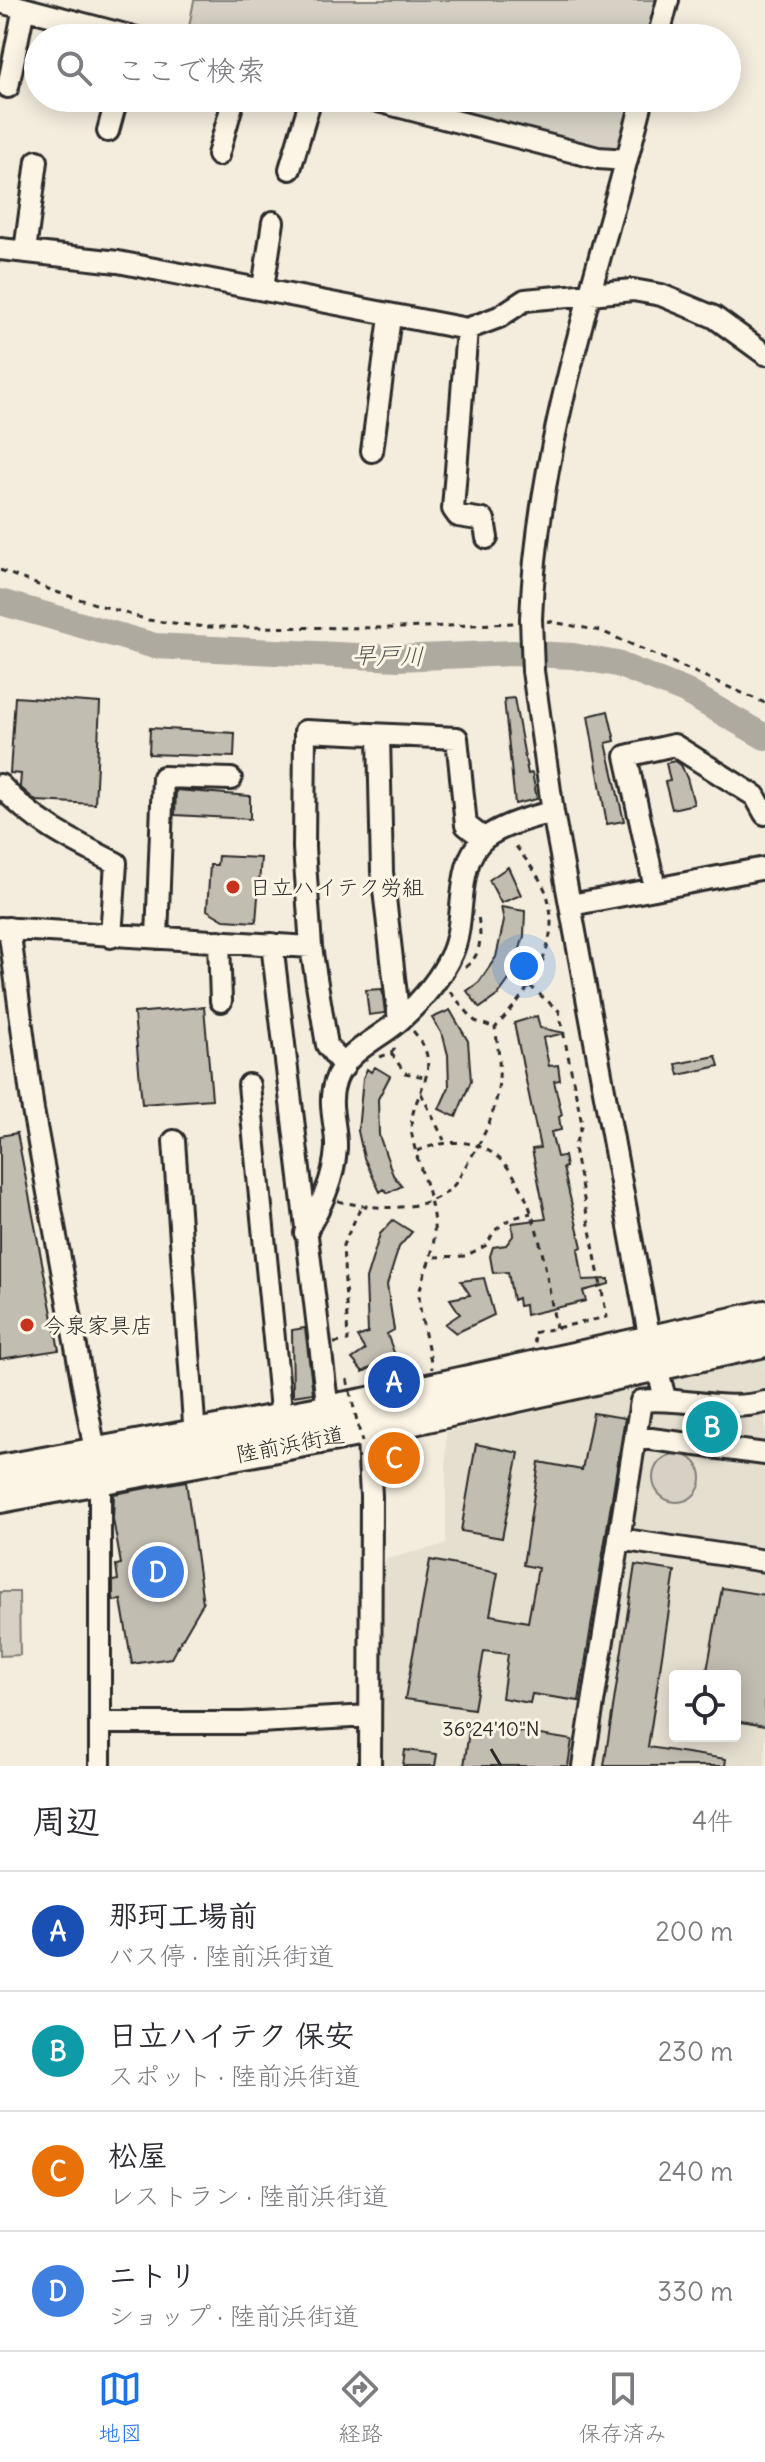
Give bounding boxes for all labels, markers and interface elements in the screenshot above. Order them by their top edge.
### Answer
search box [24,24,741,112]
icon: search [52,46,96,90]
text: ここで検索 [116,51,266,89]
water label: 早戸川 [352,639,424,671]
place label: 日立ハイテク労組 [249,873,424,901]
marker: 日立ハイテク労組 [224,878,242,896]
your location [504,946,544,986]
place label: 今泉家具店 [43,1311,153,1339]
marker: 今泉家具店 [18,1316,36,1334]
pin: A [368,1352,420,1412]
pin: B [686,1397,738,1457]
street label: 陸前浜街道 [233,1420,347,1468]
pin: C [368,1428,420,1488]
pin: D [132,1542,184,1602]
map controls [669,1670,741,1742]
button: locate [669,1670,741,1742]
text: 36°24'10"N [442,1716,540,1741]
text: 周辺 [32,1799,100,1842]
text: 4件 [692,1804,733,1837]
text: 那珂工場前 [108,1896,258,1934]
text: A [50,1915,66,1948]
text: 200 m [656,1915,733,1948]
text: バス停 · 陸前浜街道 [108,1939,334,1972]
text: 日立ハイテク 保安 [108,2016,355,2054]
text: B [49,2035,67,2068]
text: 230 m [658,2035,733,2068]
text: スポット · 陸前浜街道 [108,2059,360,2092]
text: 松屋 [108,2136,168,2174]
text: C [49,2155,67,2188]
text: 240 m [658,2155,733,2188]
text: レストラン · 陸前浜街道 [108,2179,388,2212]
text: ニトリ [108,2256,198,2294]
text: D [49,2275,67,2308]
text: 330 m [657,2275,733,2308]
text: ショップ · 陸前浜街道 [108,2299,359,2332]
tab: 地図 [98,2367,142,2447]
tab: 経路 [338,2367,383,2447]
tab: 保存済み [579,2367,667,2447]

